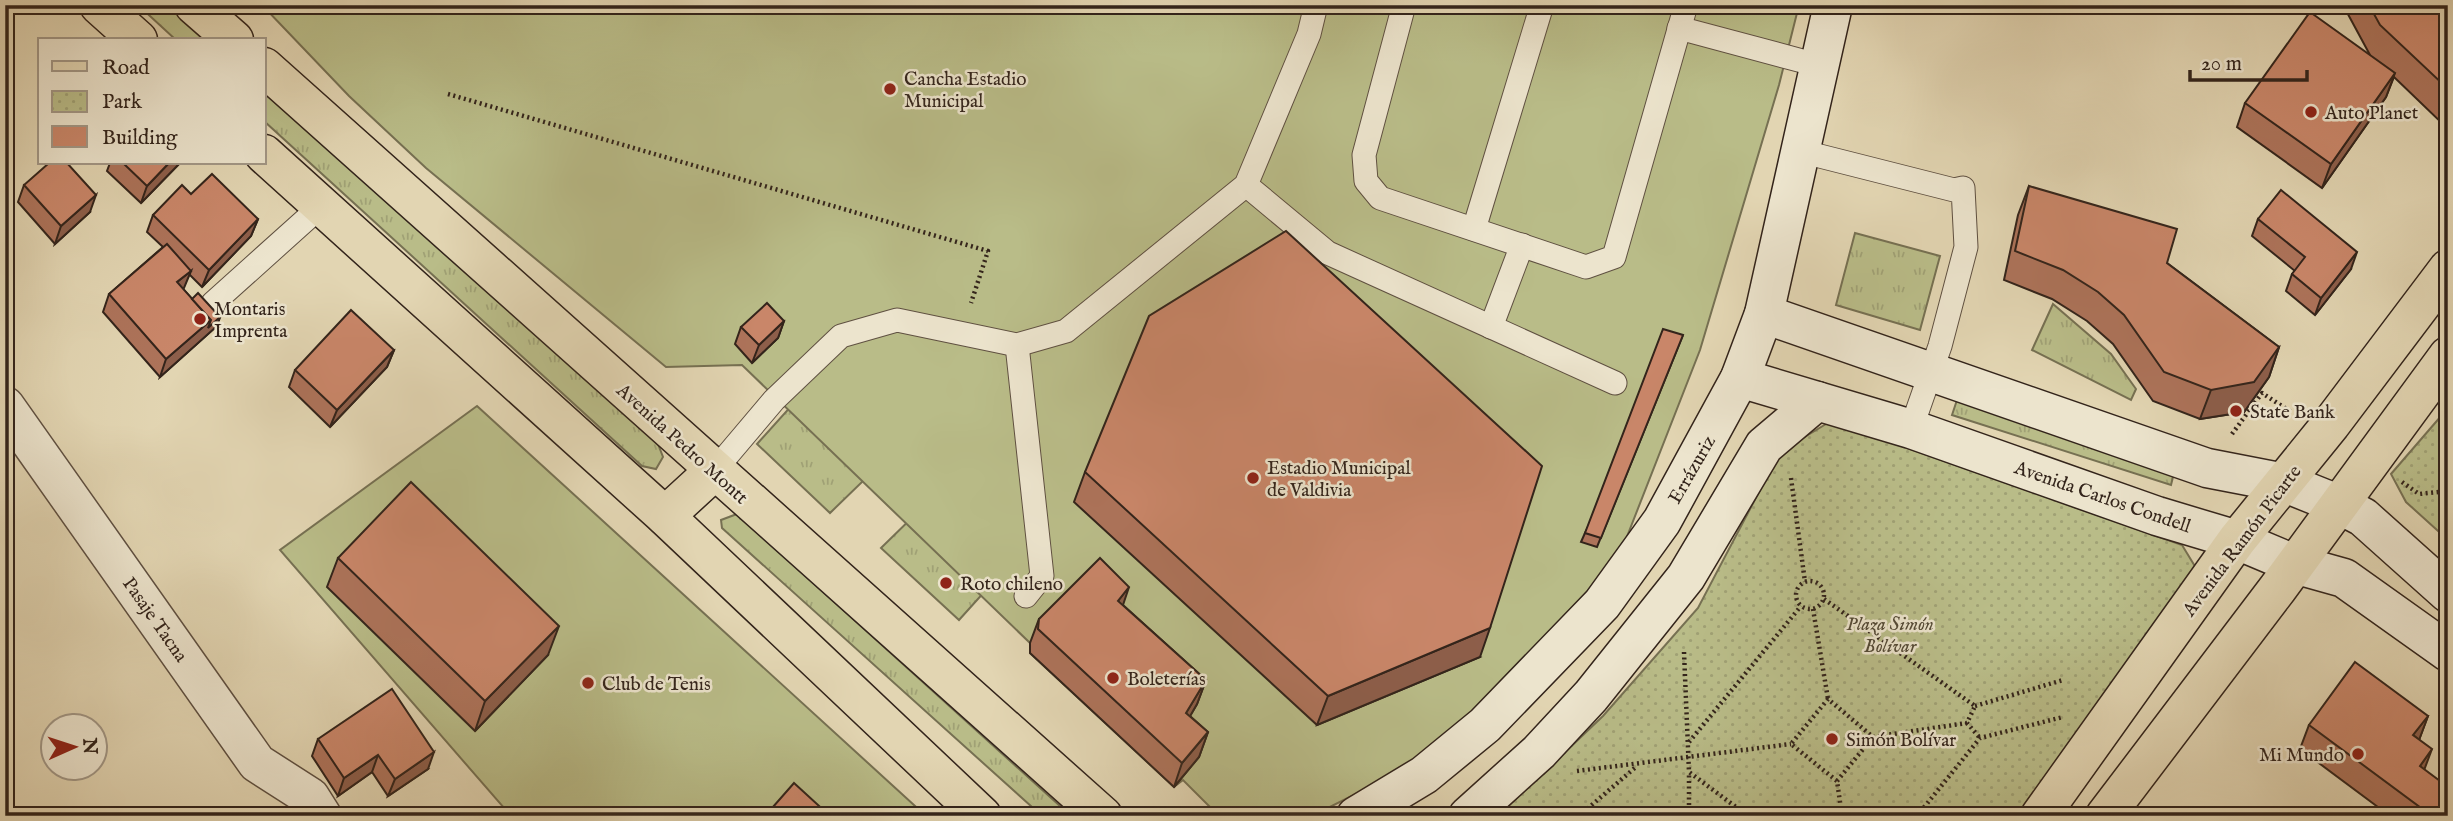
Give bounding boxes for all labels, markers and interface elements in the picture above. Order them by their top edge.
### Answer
legend [38,38,266,164]
scale bar [2190,38,2308,82]
text: 20 m [2201,51,2242,78]
text: Road [102,55,150,82]
place label: Cancha Estadio Municipal [904,68,1026,114]
marker: Cancha Estadio Municipal [882,81,898,97]
text: Park [102,89,143,116]
place label: Auto Planet [2324,102,2419,126]
marker: Auto Planet [2303,104,2319,120]
text: Building [102,125,178,152]
place label: Montaris Imprenta [214,298,288,344]
marker: Montaris Imprenta [192,311,208,327]
street label: Avenida Pedro Montt [610,378,753,510]
place label: State Bank [2250,401,2336,425]
marker: State Bank [2228,403,2244,419]
street label: Errázuriz [1664,431,1722,508]
street label: Avenida Carlos Condell [2010,456,2195,540]
place label: Estadio Municipal de Valdivia [1267,457,1411,503]
street label: Avenida Ramón Picarte [2177,461,2308,622]
marker: Estadio Municipal de Valdivia [1245,470,1261,486]
street label: Pasaje Tacna [116,573,193,668]
place label: Roto chileno [960,573,1063,597]
marker: Roto chileno [938,575,954,591]
park label: Plaza Simón Bolívar [1846,613,1934,659]
place label: Boleterías [1127,668,1206,692]
marker: Boleterías [1105,670,1121,686]
place label: Club de Tenis [602,673,711,697]
marker: Club de Tenis [580,675,596,691]
north arrow [38,712,108,782]
place label: Simón Bolívar [1846,729,1956,753]
marker: Simón Bolívar [1824,731,1840,747]
text: N [77,736,101,756]
place label: Mi Mundo [2259,744,2344,768]
marker: Mi Mundo [2350,746,2366,762]

